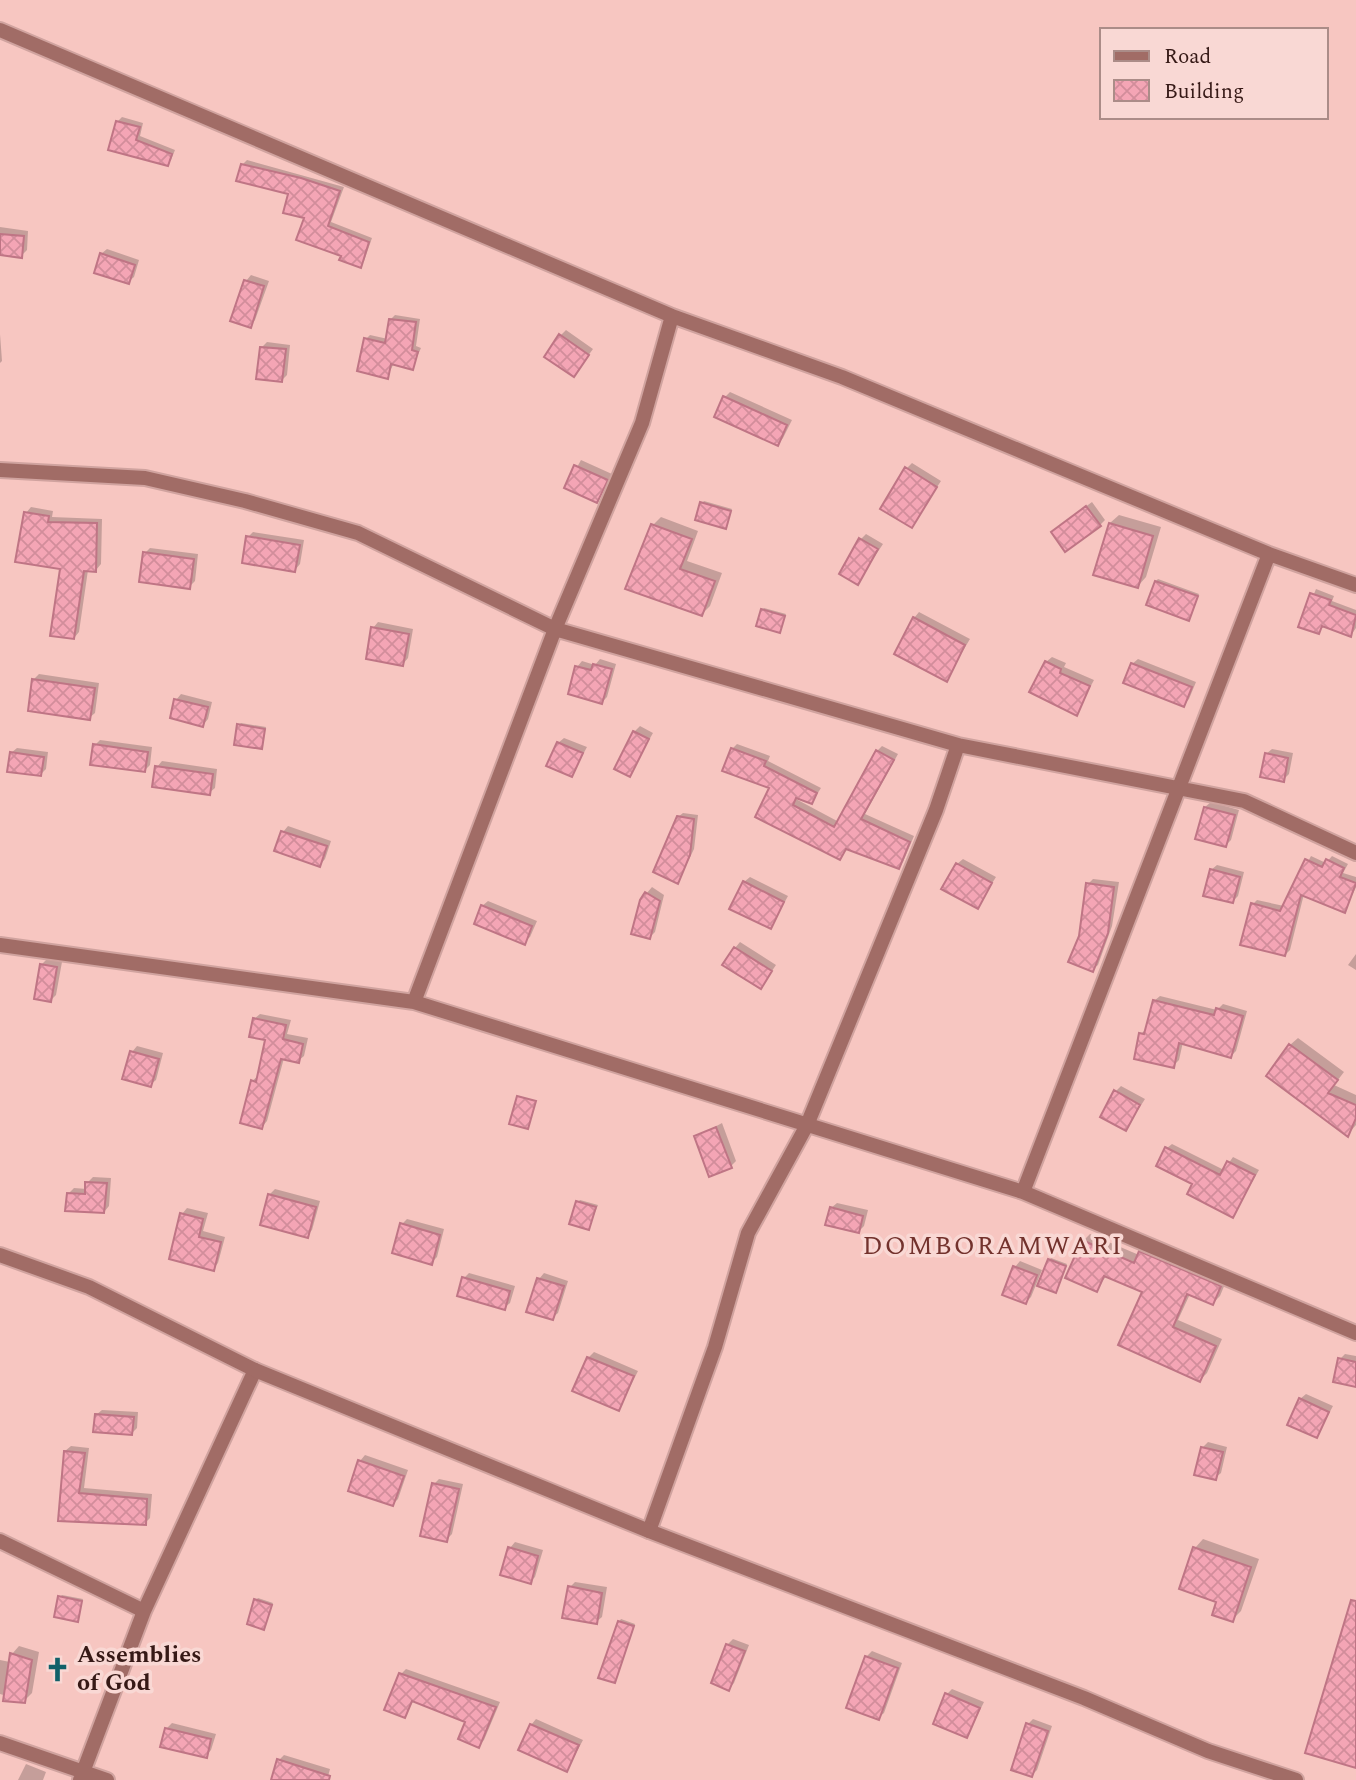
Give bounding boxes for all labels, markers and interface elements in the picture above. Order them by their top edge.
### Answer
legend [1100,28,1328,119]
text: Road [1164,41,1211,73]
text: Building [1164,76,1244,108]
district label: DOMBORAMWARI [862,1226,1124,1266]
place label: Assemblies of God [77,1637,202,1701]
church icon: Assemblies of God [43,1655,71,1683]

